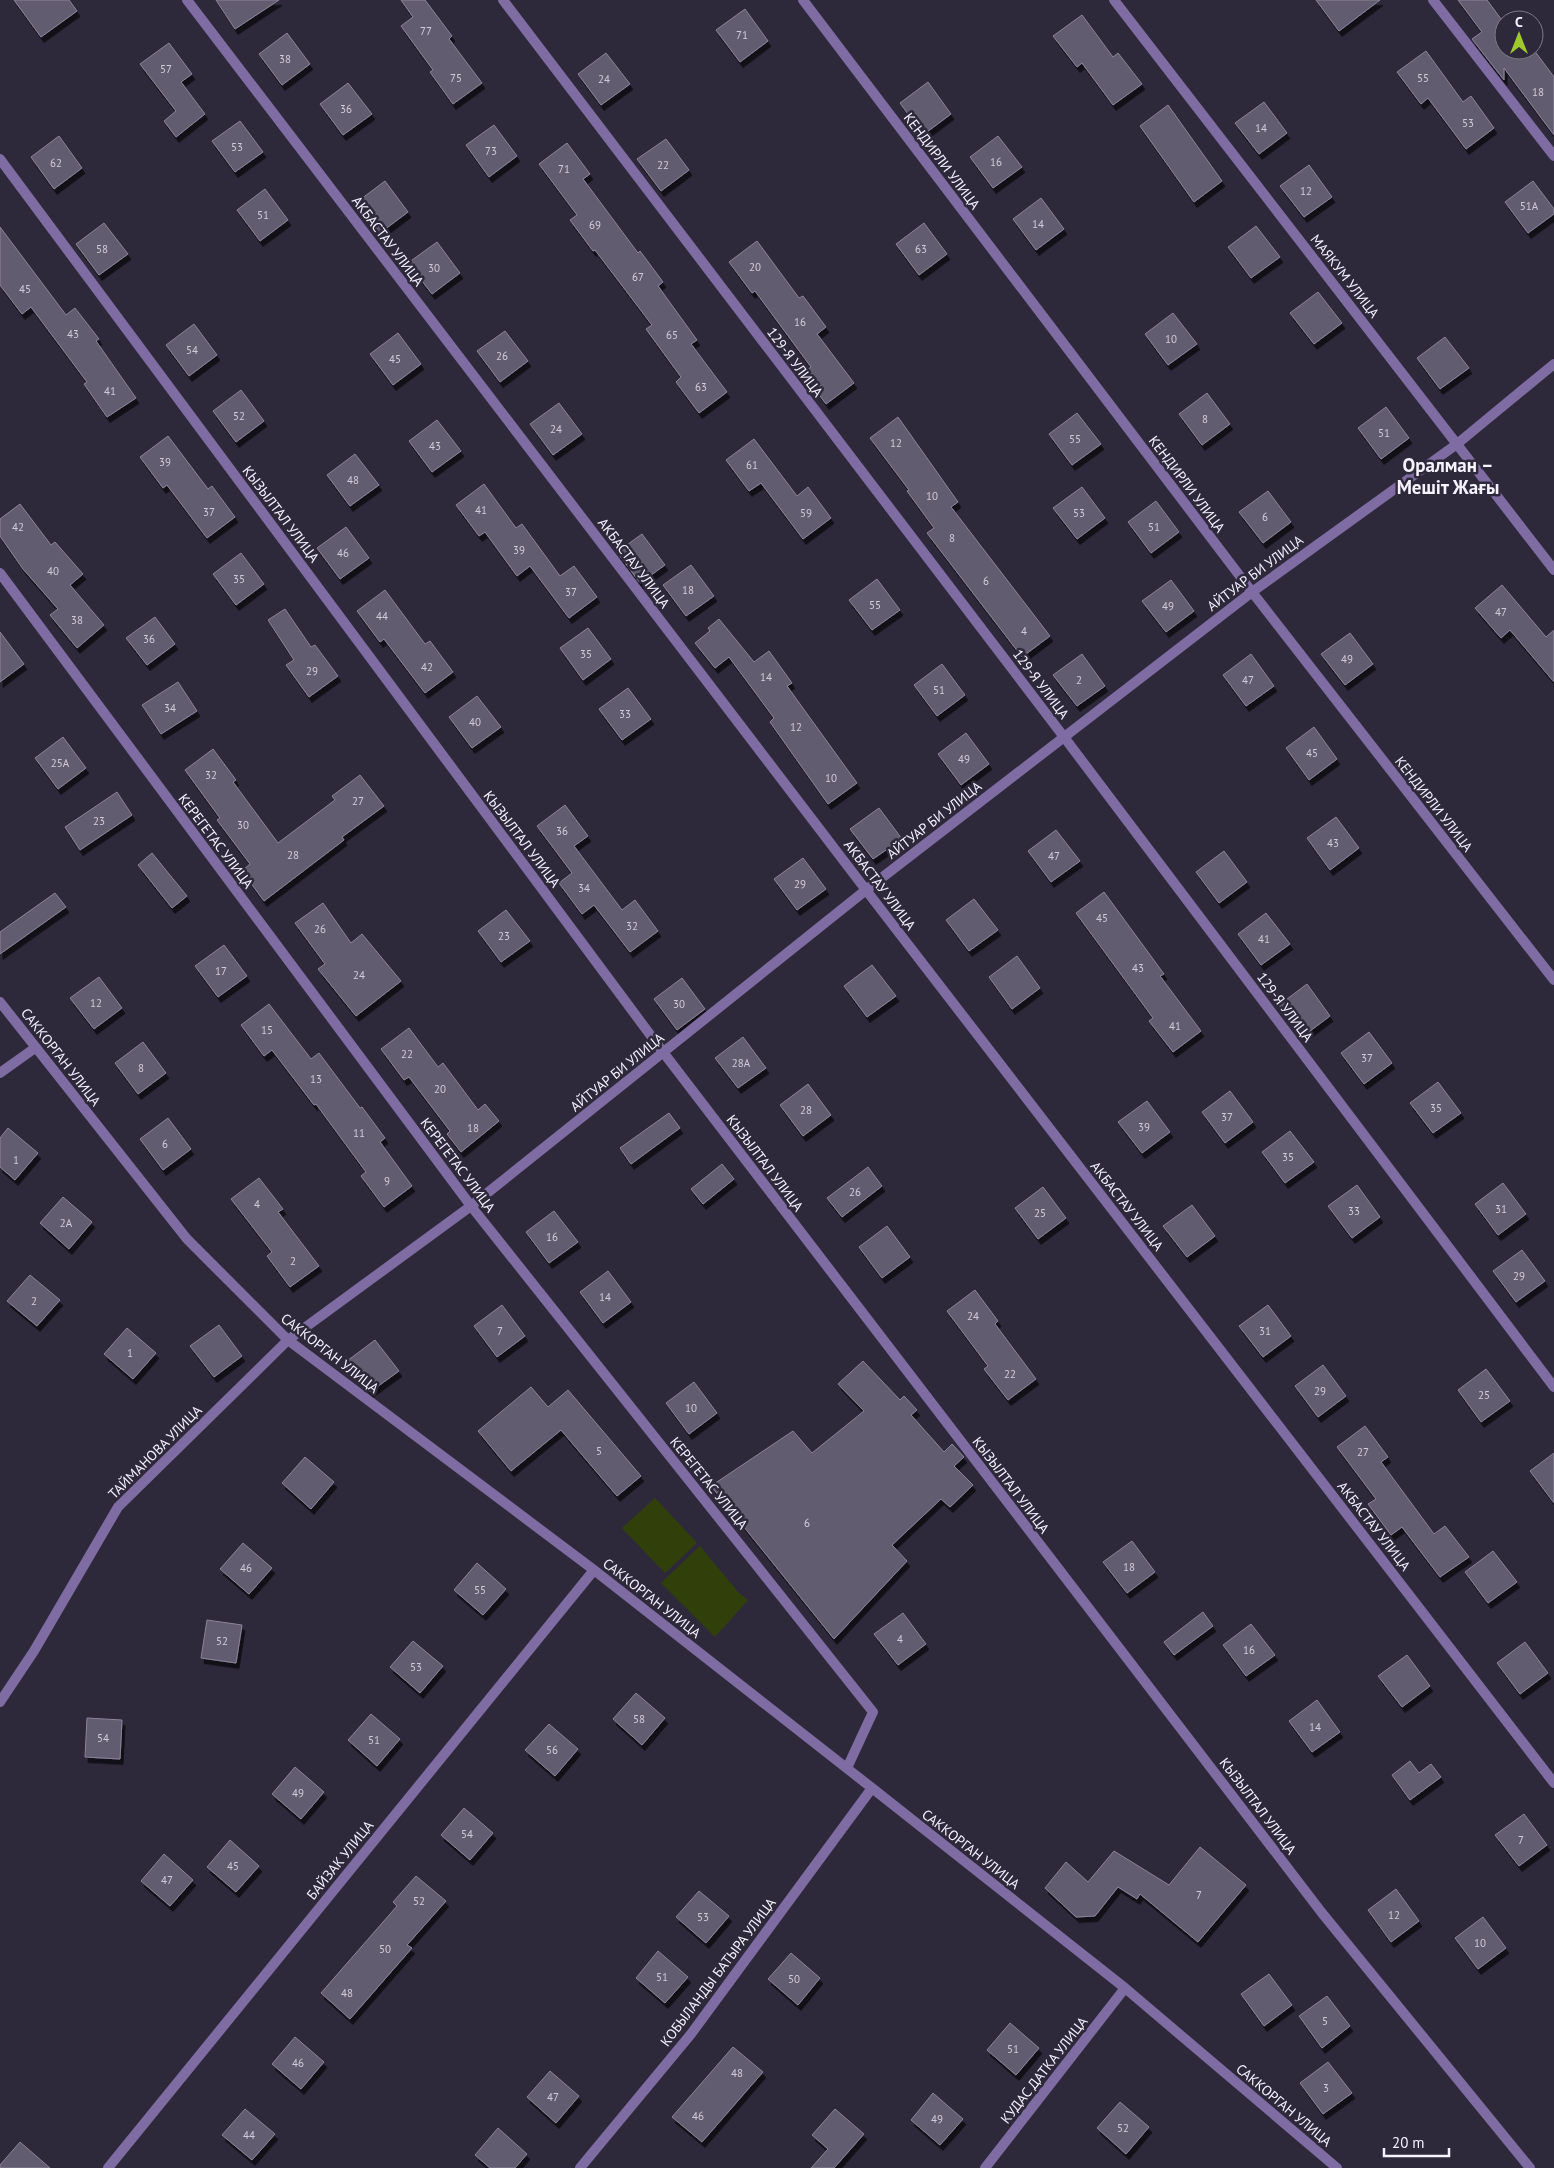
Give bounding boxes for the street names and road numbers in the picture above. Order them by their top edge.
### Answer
street label: КЕНДИРЛИ УЛИЦА [900,109,985,214]
street label: АКБАСТАУ УЛИЦА [348,192,428,290]
street label: МАЯКУМ УЛИЦА [1307,231,1384,322]
street label: 129-Я УЛИЦА [763,324,828,401]
street label: КЕНДИРЛИ УЛИЦА [1145,432,1230,537]
street label: КЫЗЫЛТАЛ УЛИЦА [239,462,324,567]
street label: АКБАСТАУ УЛИЦА [594,514,674,612]
street label: АЙТУАР БИ УЛИЦА [1203,531,1307,615]
street label: 129-Я УЛИЦА [1009,646,1074,723]
street label: КЕНДИРЛИ УЛИЦА [1391,753,1477,856]
street label: АЙТУАР БИ УЛИЦА [883,777,986,863]
street label: КЫЗЫЛТАЛ УЛИЦА [480,787,565,892]
street label: КЕРЕГЕТАС УЛИЦА [175,790,258,893]
street label: АКБАСТАУ УЛИЦА [840,836,920,934]
street label: 129-Я УЛИЦА [1253,969,1318,1046]
street label: САККОРГАН УЛИЦА [17,1004,105,1110]
street label: АЙТУАР БИ УЛИЦА [566,1028,668,1115]
street label: КЫЗЫЛТАЛ УЛИЦА [723,1111,808,1216]
street label: КЕРЕГЕТАС УЛИЦА [417,1114,500,1217]
street label: АКБАСТАУ УЛИЦА [1086,1158,1168,1255]
street label: САККОРГАН УЛИЦА [277,1309,383,1397]
street label: ТАЙМАНОВА УЛИЦА [104,1401,206,1503]
street label: КЕРЕГЕТАС УЛИЦА [666,1433,752,1534]
street label: КЫЗЫЛТАЛ УЛИЦА [969,1433,1054,1538]
street label: АКБАСТАУ УЛИЦА [1333,1478,1415,1575]
street label: САККОРГАН УЛИЦА [599,1554,705,1642]
street label: КЫЗЫЛТАЛ УЛИЦА [1216,1754,1301,1859]
street label: САККОРГАН УЛИЦА [918,1805,1024,1893]
street label: БАЙЗАК УЛИЦА [303,1816,378,1903]
street label: КОБЫЛАНДЫ БАТЫРА УЛИЦА [656,1894,780,2050]
street label: КУДАС ДАТКА УЛИЦА [997,2012,1092,2127]
street label: САККОРГАН УЛИЦА [1232,2060,1336,2151]

